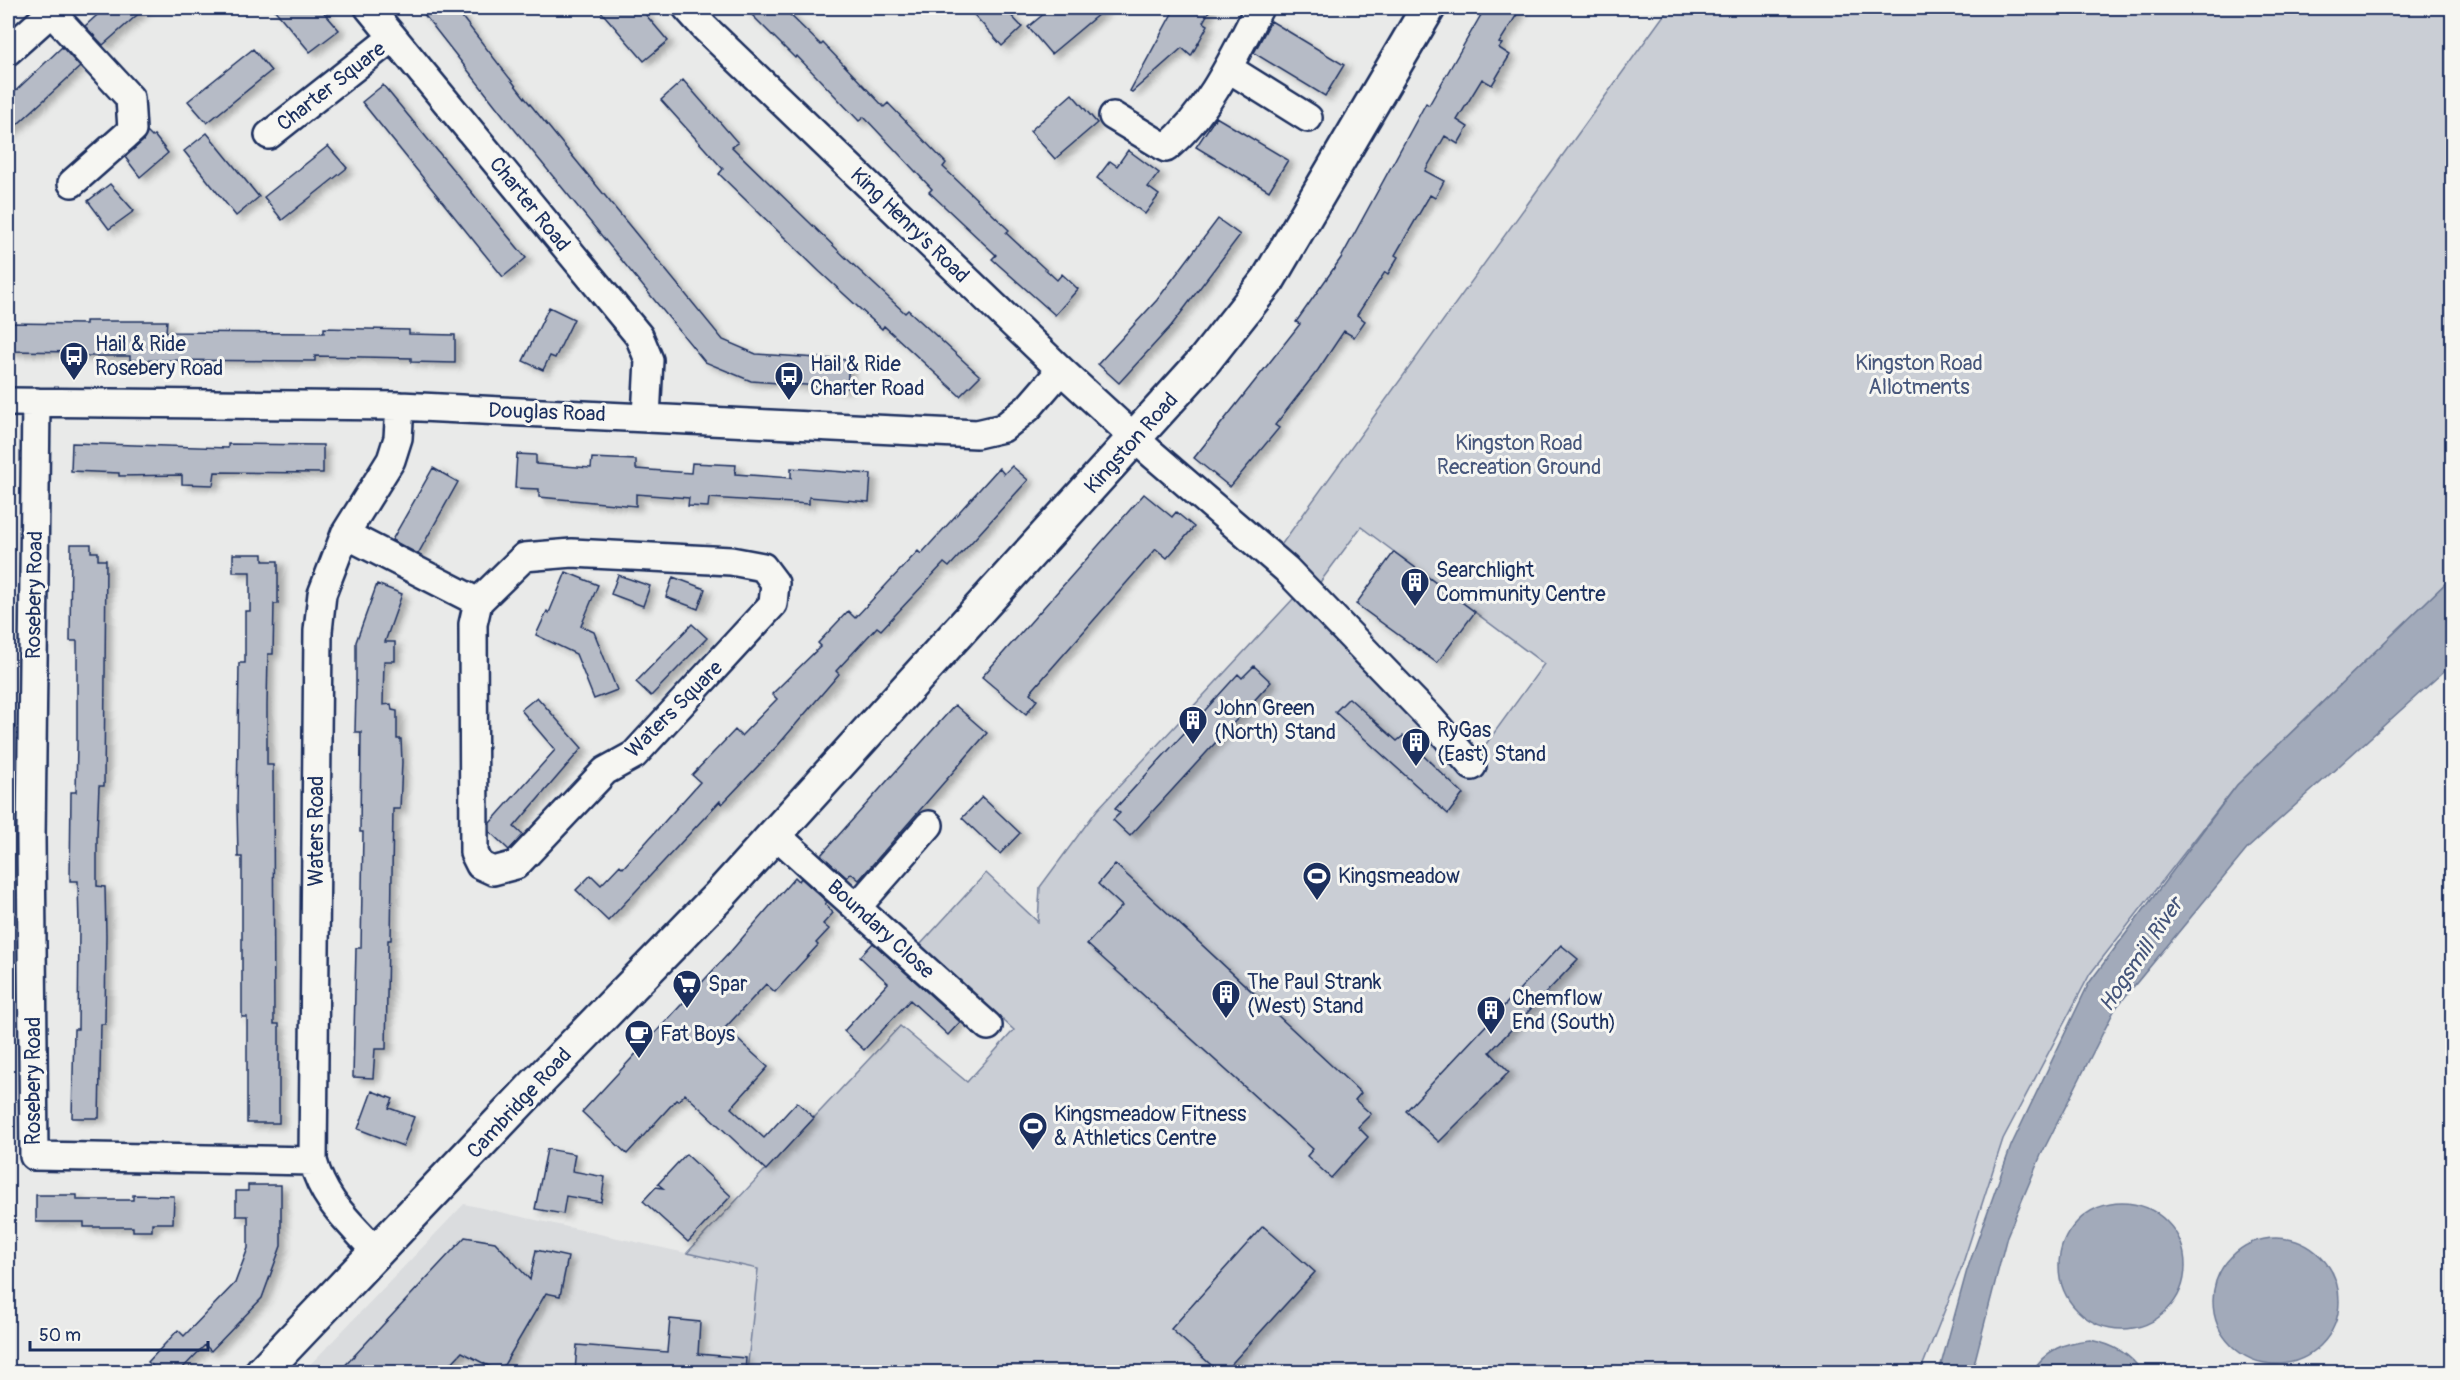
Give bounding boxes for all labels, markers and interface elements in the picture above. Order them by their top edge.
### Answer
street label: Charter Square [271,35,392,137]
street label: Charter Road [483,151,576,257]
street label: King Henry's Road [844,162,975,289]
place label: Hail & Ride Rosebery Road [95,331,223,382]
bus stop icon: Hail & Ride Rosebery Road [58,340,90,382]
park label: Kingston Road Allotments [1855,350,1983,401]
place label: Hail & Ride Charter Road [810,351,924,402]
bus stop icon: Hail & Ride Charter Road [773,360,805,402]
street label: Kingston Road [1079,387,1184,500]
street label: Douglas Road [488,397,606,428]
park label: Kingston Road Recreation Ground [1437,430,1601,481]
street label: Rosebery Road [20,531,49,659]
place label: Searchlight Community Centre [1436,557,1606,608]
building icon: Searchlight Community Centre [1399,566,1431,608]
street label: Waters Square [620,654,729,764]
place label: John Green (North) Stand [1214,695,1336,746]
building icon: John Green (North) Stand [1177,704,1209,746]
place label: RyGas (East) Stand [1437,717,1546,768]
building icon: RyGas (East) Stand [1400,726,1432,768]
street label: Waters Road [303,776,330,886]
sports icon: Kingsmeadow [1301,860,1333,902]
place label: Kingsmeadow [1338,863,1460,890]
street label: Boundary Close [821,874,941,985]
water label: Hogsmill River [2093,890,2191,1017]
supermarket icon: Spar [671,968,703,1010]
place label: The Paul Strank (West) Stand [1247,969,1382,1020]
place label: Spar [708,971,748,998]
building icon: The Paul Strank (West) Stand [1210,978,1242,1020]
place label: Chemflow End (South) [1512,985,1616,1036]
building icon: Chemflow End (South) [1475,994,1507,1036]
street label: Rosebery Road [20,1017,47,1145]
cafe icon: Fat Boys [623,1018,655,1060]
place label: Fat Boys [660,1021,736,1048]
street label: Cambridge Road [461,1042,578,1164]
place label: Kingsmeadow Fitness & Athletics Centre [1054,1101,1247,1152]
sports icon: Kingsmeadow Fitness & Athletics Centre [1017,1110,1049,1152]
scale bar [30,1314,208,1352]
text: 50 m [39,1324,81,1347]

